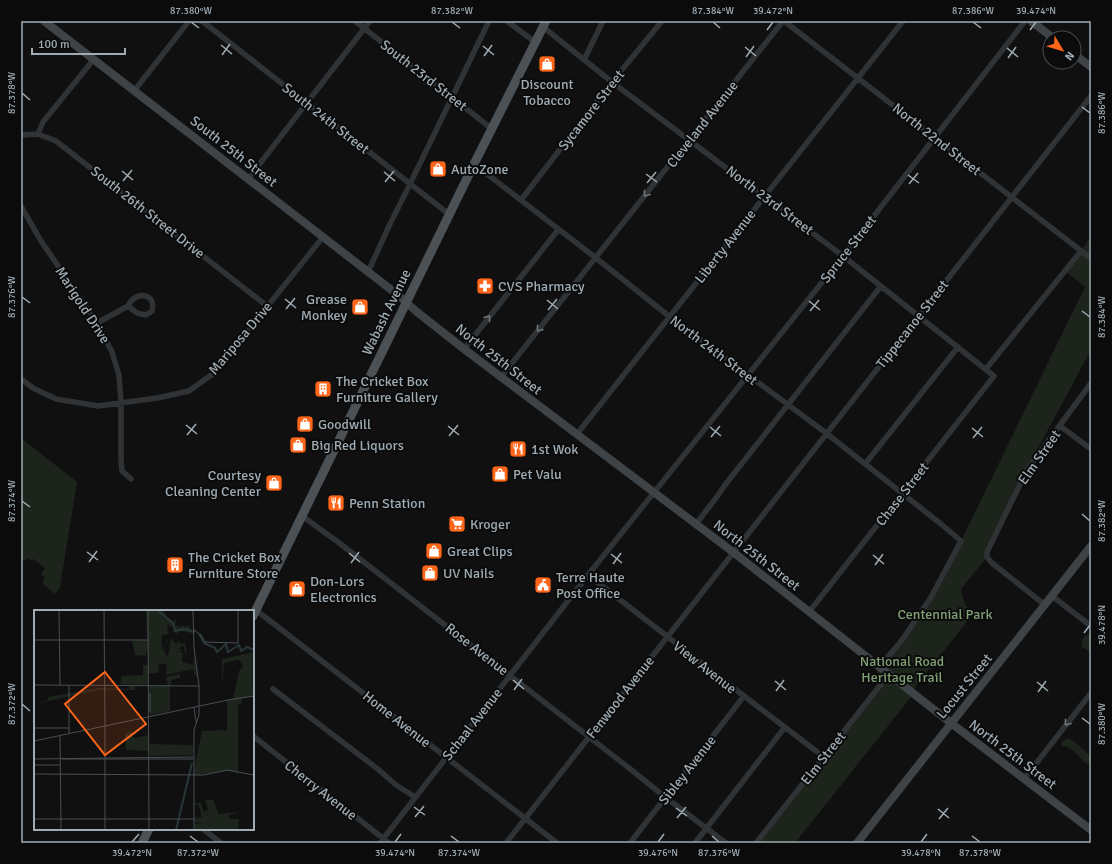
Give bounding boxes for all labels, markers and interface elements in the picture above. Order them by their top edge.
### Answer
text: 87.380°W [170,5,212,17]
text: 87.382°W [431,5,473,17]
text: 87.384°W [692,5,734,17]
text: 39.472°N [753,5,793,17]
text: 87.386°W [952,5,994,17]
text: 39.474°N [1016,5,1056,17]
scale bar [32,30,125,56]
north arrow [1042,30,1082,70]
street label: South 23rd Street [377,36,471,115]
text: 100 m [38,37,70,52]
text: N [1062,49,1077,63]
shop icon: Discount Tobacco [537,54,557,74]
street label: Sycamore Street [555,67,628,154]
text: 87.378°W [6,72,18,114]
place label: Discount Tobacco [521,76,574,109]
street label: Cleveland Avenue [663,77,742,171]
street label: South 24th Street [279,79,373,158]
text: 87.386°W [1096,92,1108,134]
street label: North 22nd Street [889,100,984,179]
street label: South 25th Street [187,112,281,191]
shop icon: AutoZone [428,159,448,179]
place label: AutoZone [451,161,509,178]
street label: North 23rd Street [723,162,817,239]
street label: South 26th Street Drive [87,163,208,262]
one-way arrow [643,190,650,197]
street label: Liberty Avenue [691,206,760,287]
street label: Spruce Street [817,212,880,286]
street label: Marigold Drive [51,264,114,347]
street label: Wabash Avenue [358,266,415,358]
text: 87.376°W [6,276,18,318]
pharmacy icon: CVS Pharmacy [475,276,495,296]
street label: Tippecanoe Street [873,277,952,372]
place label: CVS Pharmacy [498,278,585,295]
place label: Grease Monkey [301,291,347,324]
text: 87.384°W [1096,296,1108,338]
shop icon: Grease Monkey [350,297,370,317]
street label: Mariposa Drive [205,298,276,378]
street label: North 24th Street [667,312,761,389]
one-way arrow [483,315,490,322]
street label: North 25th Street [452,320,545,398]
one-way arrow [537,324,544,332]
place label: The Cricket Box Furniture Gallery [336,373,438,406]
building icon: The Cricket Box Furniture Gallery [313,379,333,399]
shop icon: Goodwill [295,414,315,434]
place label: Goodwill [318,416,371,433]
street label: Elm Street [1014,427,1064,488]
shop icon: Big Red Liquors [288,435,308,455]
place label: Big Red Liquors [311,437,404,454]
restaurant icon: 1st Wok [508,439,528,459]
place label: 1st Wok [531,441,578,458]
street label: Chase Street [872,459,933,529]
shop icon: Pet Valu [490,464,510,484]
place label: Pet Valu [513,466,562,483]
place label: Courtesy Cleaning Center [165,467,262,500]
shop icon: Courtesy Cleaning Center [264,473,284,493]
text: 87.374°W [6,480,18,522]
restaurant icon: Penn Station [326,493,346,513]
place label: Penn Station [349,495,425,512]
text: 87.382°W [1096,500,1108,542]
supermarket icon: Kroger [447,514,467,534]
place label: Kroger [470,516,511,533]
street label: North 25th Street [710,516,803,594]
shop icon: Great Clips [424,541,444,561]
place label: Great Clips [447,543,513,560]
place label: The Cricket Box Furniture Store [188,549,281,582]
building icon: The Cricket Box Furniture Store [165,555,185,575]
shop icon: UV Nails [420,563,440,583]
place label: UV Nails [443,565,494,582]
place label: Terre Haute Post Office [556,569,625,602]
place label: Don-Lors Electronics [310,573,377,606]
public building icon: Terre Haute Post Office [533,575,553,595]
shop icon: Don-Lors Electronics [287,579,307,599]
text: 39.478°N [1096,605,1108,645]
park label: Centennial Park [897,606,993,623]
inset map [34,610,254,830]
street label: Rose Avenue [442,619,512,679]
street label: View Avenue [670,637,740,697]
street label: Locust Street [933,650,996,722]
street label: Fenwood Avenue [583,653,658,742]
park label: National Road Heritage Trail [860,653,944,686]
text: 87.372°W [6,683,18,725]
street label: Schaal Avenue [439,685,506,764]
street label: Home Avenue [359,688,434,751]
text: 87.380°W [1096,703,1108,745]
street label: North 25th Street [966,716,1060,793]
one-way arrow [1065,719,1072,726]
street label: Elm Street [797,728,849,788]
street label: Sibley Avenue [655,732,720,808]
street label: Cherry Avenue [281,757,360,824]
text: 39.472°N [112,847,152,859]
text: 87.372°W [177,847,219,859]
text: 39.474°N [375,847,415,859]
text: 87.374°W [438,847,480,859]
text: 39.476°N [638,847,678,859]
text: 87.376°W [698,847,740,859]
text: 39.478°N [901,847,941,859]
text: 87.378°W [959,847,1001,859]

